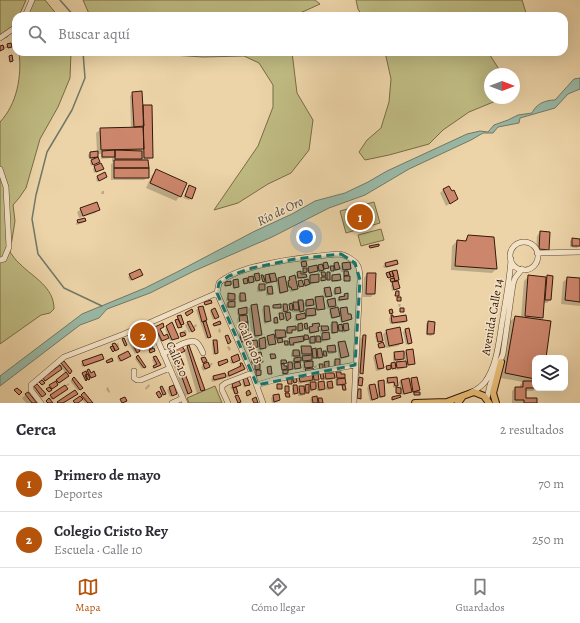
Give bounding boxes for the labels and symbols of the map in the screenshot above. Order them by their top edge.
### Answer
north arrow [484,68,520,104]
water label: Río de Oro [254,192,306,230]
pin: 1 [347,202,373,232]
your location [296,227,316,247]
street label: Avenida Calle 14 [477,277,507,358]
street label: Calle 10B [234,319,266,367]
pin: 2 [130,320,156,350]
street label: Calle 10 [162,339,192,379]

